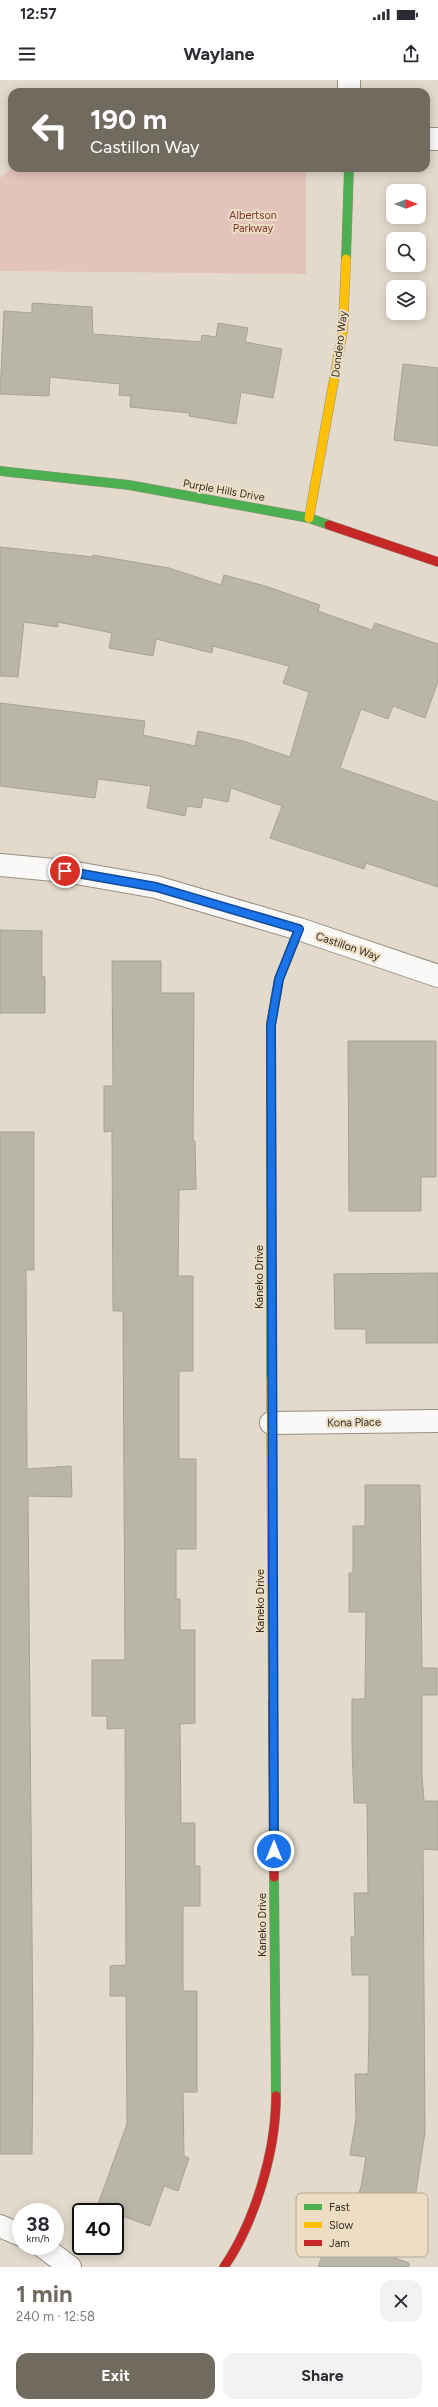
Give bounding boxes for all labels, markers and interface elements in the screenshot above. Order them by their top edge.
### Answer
text: 12:57 [20,5,57,23]
icon: menu [16,43,38,65]
text: Waylane [184,43,254,65]
icon: share [400,43,422,65]
text: 190 m [90,102,167,136]
icon: left [24,104,76,156]
text: Castillon Way [90,136,199,158]
north arrow [386,184,426,224]
map controls [386,184,426,320]
park label: Albertson Parkway [229,209,277,235]
button: search [386,232,426,272]
button: layers [386,280,426,320]
street label: Dondero Way [329,310,350,378]
street label: Purple Hills Drive [182,477,266,504]
pin [48,854,82,888]
icon: arrive [54,860,76,882]
street label: Castillon Way [314,929,382,964]
street label: Kaneko Drive [253,1245,266,1309]
street label: Kona Place [327,1416,381,1429]
street label: Kaneko Drive [254,1569,267,1633]
position arrow [253,1830,295,1872]
street label: Kaneko Drive [256,1893,269,1957]
legend [296,2193,428,2257]
text: Fast [329,2201,350,2214]
speed limit sign: 40 [72,2203,124,2255]
text: 38 [26,2212,50,2236]
text: Slow [329,2219,353,2232]
text: km/h [27,2232,49,2245]
text: Jam [329,2237,350,2250]
text: 1 min [16,2279,73,2308]
button: close [380,2280,422,2322]
text: 240 m · 12:58 [16,2309,95,2324]
button: Exit [16,2353,215,2399]
button: Share [223,2353,422,2399]

